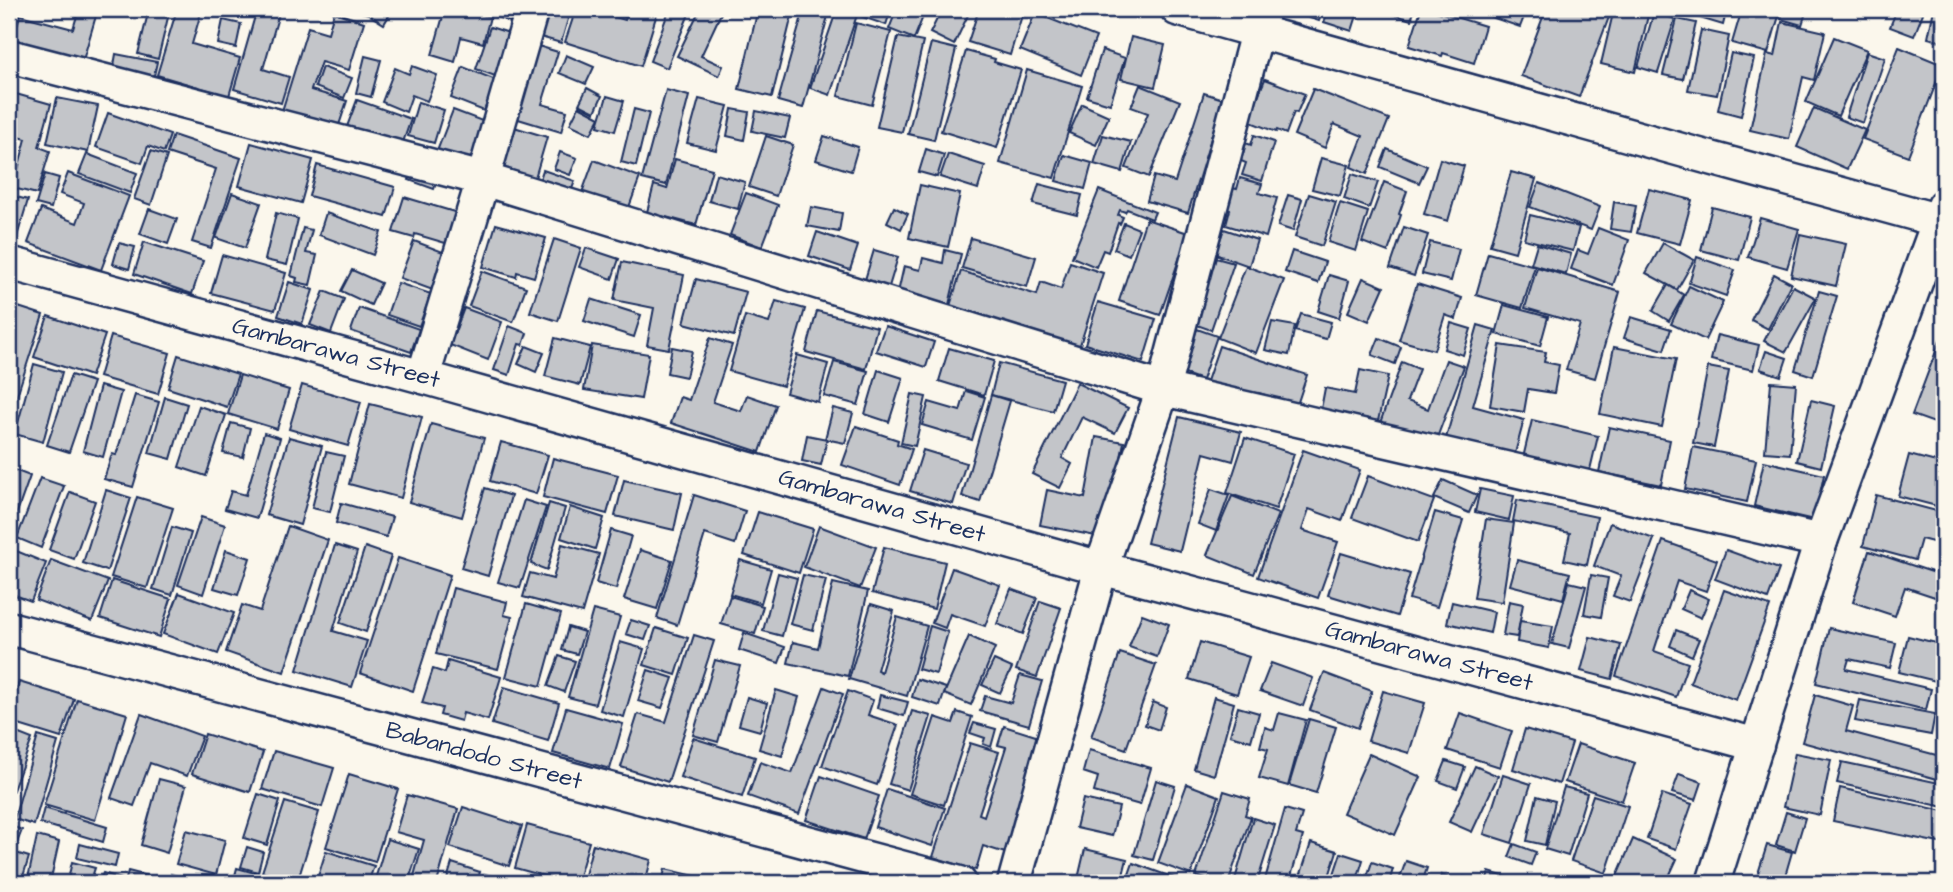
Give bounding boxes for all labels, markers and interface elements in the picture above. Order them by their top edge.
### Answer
street label: Gambarawa Street [228,309,444,397]
street label: Gambarawa Street [774,460,990,552]
street label: Gambarawa Street [1321,612,1537,700]
street label: Babandodo Street [382,713,586,799]

